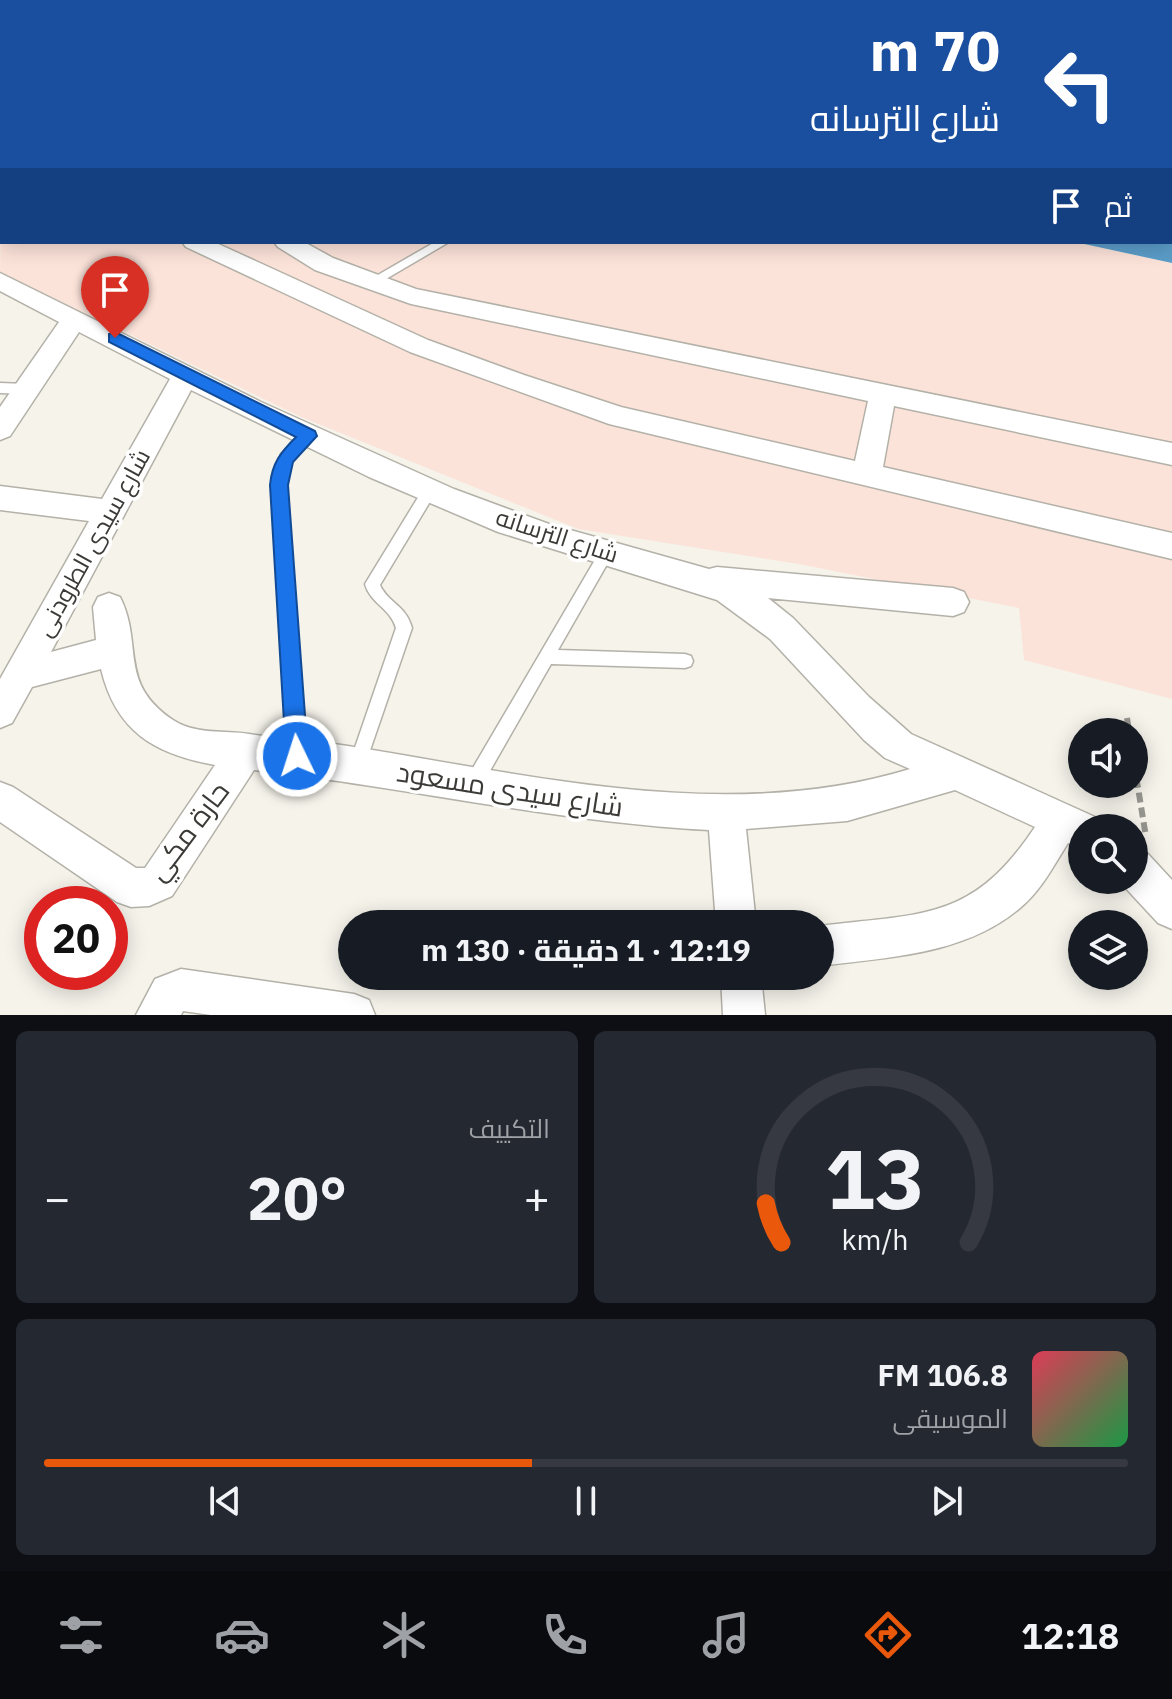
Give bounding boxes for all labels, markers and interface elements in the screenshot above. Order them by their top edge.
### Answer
text: 70 m [870,14,1000,86]
icon: left [1028,32,1132,136]
text: شارع الترسانه [810,94,1000,141]
icon: arrive [1044,184,1088,228]
text: ثم [1104,186,1132,225]
pin [81,256,149,338]
icon: arrive [93,268,137,312]
street label: شارع سيدى الطرودنى [27,443,158,642]
street label: شارع الترسانه [492,500,622,571]
position arrow [255,714,339,798]
map controls [1068,718,1148,990]
button: sound [1068,718,1148,798]
street label: شارع سيدى مسعود [394,752,626,826]
street label: حارة مكي [138,774,240,890]
button: search [1068,814,1148,894]
speed limit sign: 20 [24,886,128,990]
button: layers [1068,910,1148,990]
text: 12:19 · 1 دقيقة · 130 m [421,930,751,969]
text: التكييف [468,1111,550,1145]
text: 13 [825,1124,925,1232]
text: 20° [247,1158,347,1237]
text: − [44,1169,70,1226]
text: + [524,1169,550,1226]
text: km/h [841,1221,909,1258]
text: 106.8 FM [877,1355,1008,1394]
text: الموسيقى [893,1401,1008,1435]
icon: previous [203,1479,247,1523]
icon: pause [564,1479,608,1523]
icon: next [925,1479,969,1523]
icon: filters [53,1607,109,1663]
icon: car [214,1607,270,1663]
icon: climate [376,1607,432,1663]
icon: phone [537,1607,593,1663]
icon: music [698,1607,754,1663]
icon: directions [860,1607,916,1663]
text: 12:18 [1021,1612,1119,1659]

